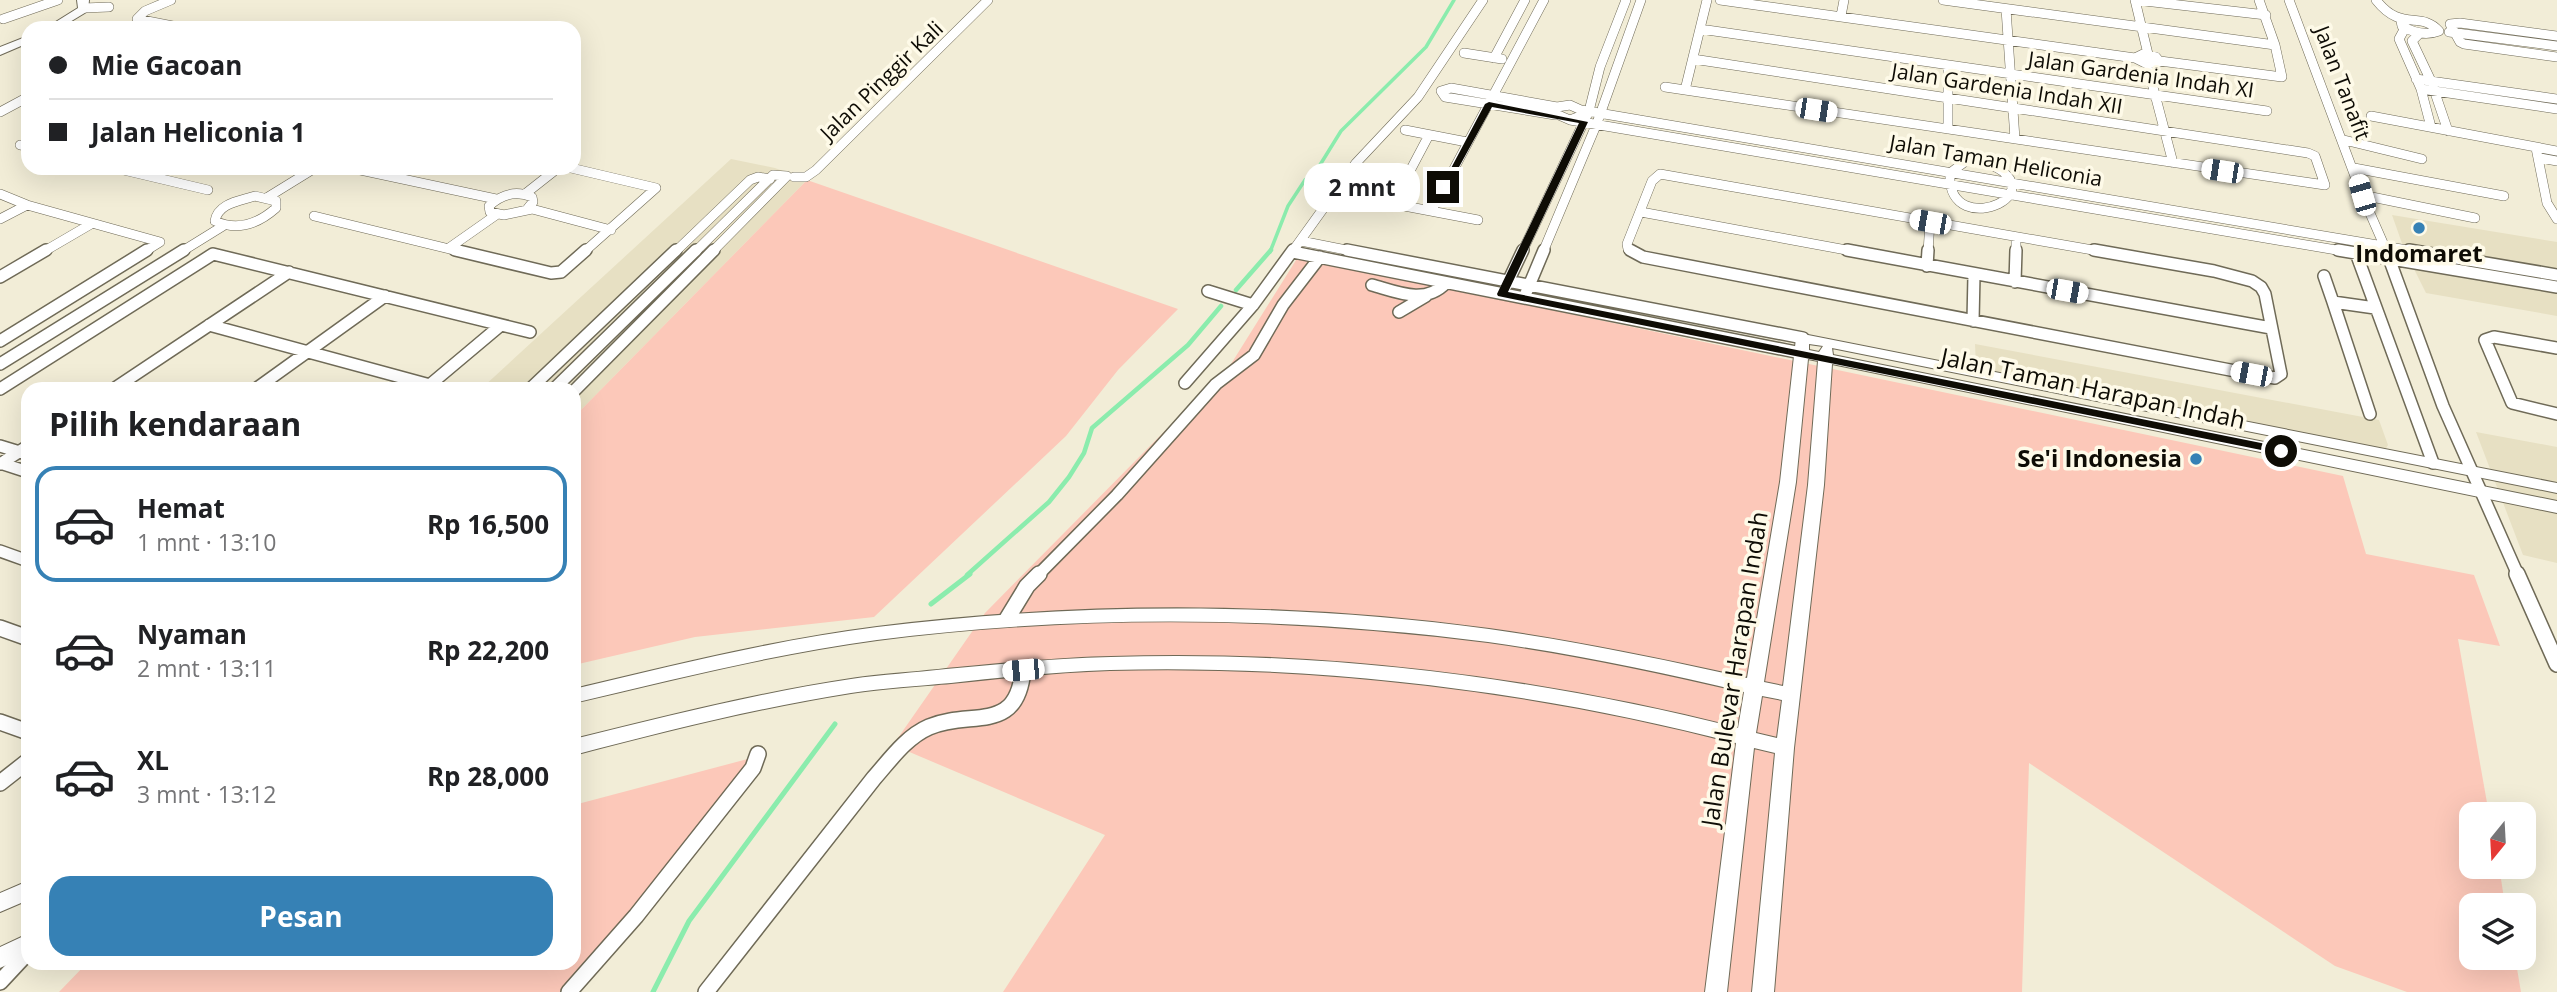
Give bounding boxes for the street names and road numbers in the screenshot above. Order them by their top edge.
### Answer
street label: Jalan Pinggir Kali [812,14,949,148]
street label: Jalan Tanafit [2308,20,2378,144]
street label: Jalan Gardenia Indah XI [2024,44,2256,104]
street label: Jalan Gardenia Indah XII [1888,56,2125,120]
street label: Jalan Taman Heliconia [1886,127,2105,193]
street label: Jalan Taman Harapan Indah [1936,339,2249,436]
street label: Jalan Bulevar Harapan Indah [1692,509,1775,831]

